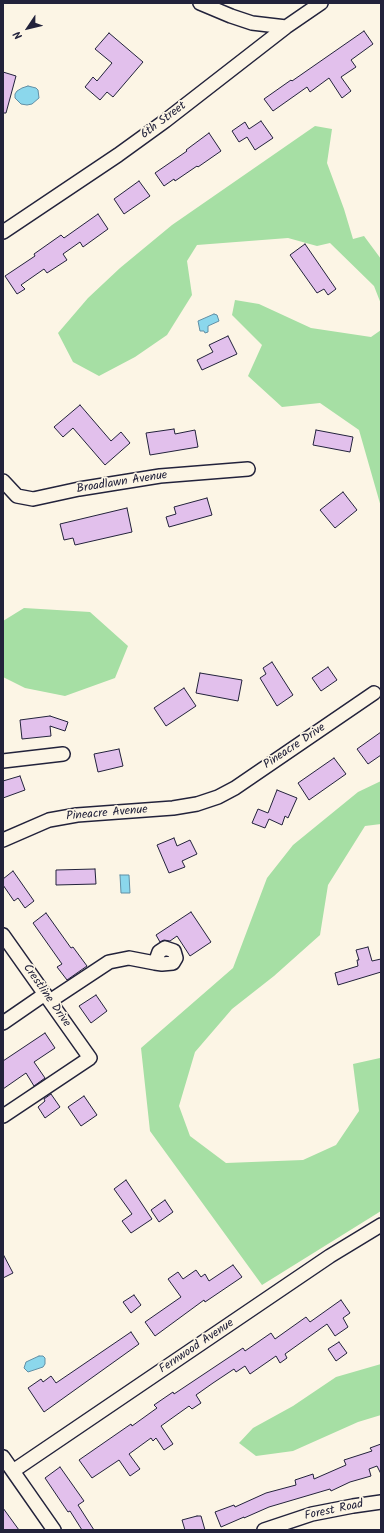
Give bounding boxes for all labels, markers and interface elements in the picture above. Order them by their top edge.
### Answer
north arrow [8,8,48,48]
text: N [9,27,28,43]
street label: 6th Street [139,99,189,143]
street label: Broadlawn Avenue [76,469,168,497]
street label: Pineacre Drive [261,721,329,773]
street label: Pineacre Avenue [66,803,148,825]
street label: Crestline Drive [19,962,73,1030]
street label: Fernwood Avenue [157,1317,237,1377]
street label: Forest Road [303,1498,365,1524]

